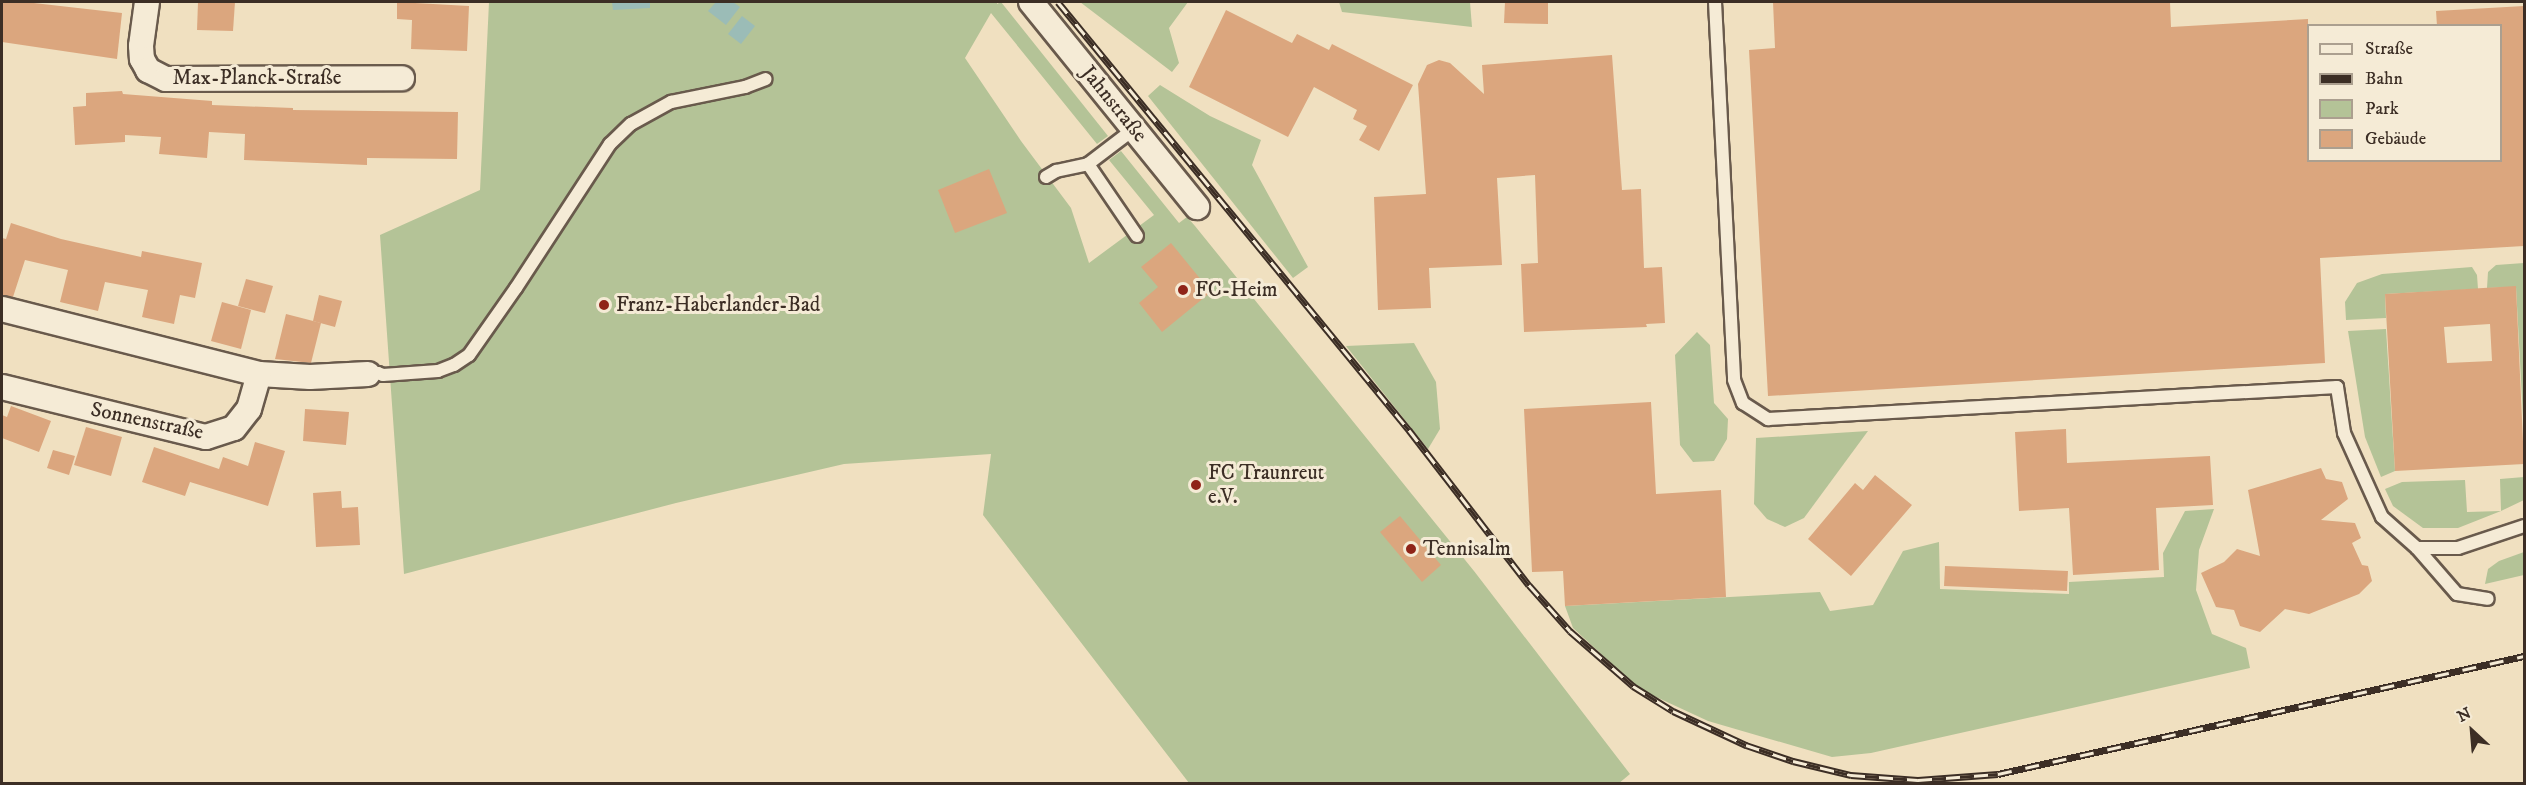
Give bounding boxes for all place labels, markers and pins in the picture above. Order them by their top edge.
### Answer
place label: FC-Heim [1195,277,1278,303]
marker: FC-Heim [1176,283,1190,297]
place label: Franz-Haberlander-Bad [616,292,820,318]
marker: Franz-Haberlander-Bad [597,298,611,312]
place label: FC Traunreut e.V. [1208,460,1324,510]
marker: FC Traunreut e.V. [1189,478,1203,492]
place label: Tennisalm [1423,536,1511,562]
marker: Tennisalm [1404,542,1418,556]

